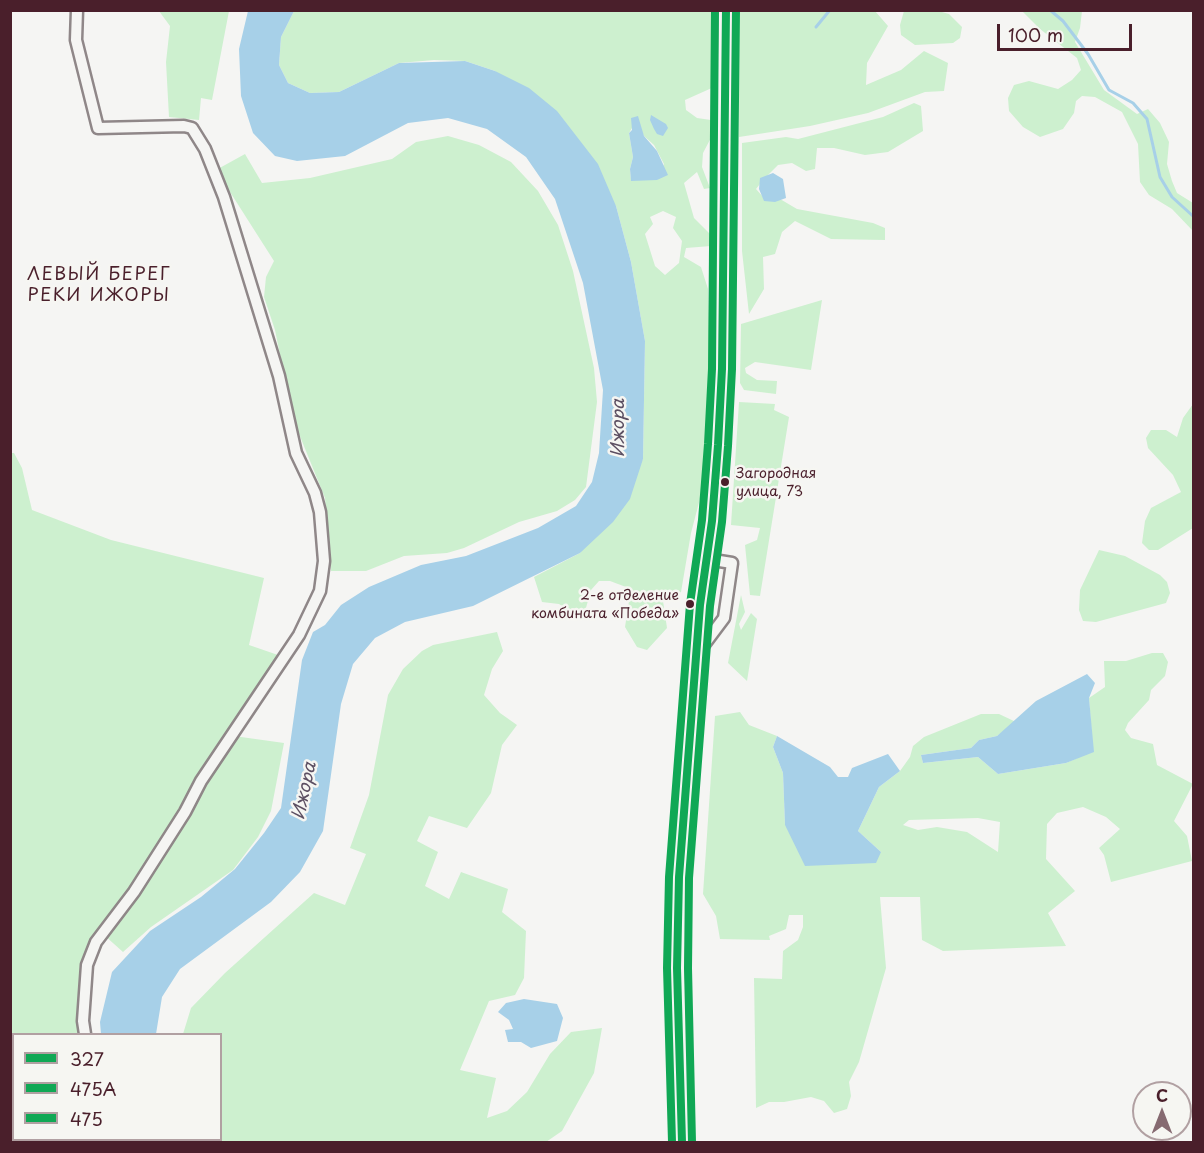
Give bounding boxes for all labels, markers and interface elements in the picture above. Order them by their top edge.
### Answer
scale bar [1000,12,1135,50]
text: 100 m [1008,21,1063,48]
district label: ЛЕВЫЙ БЕРЕГ РЕКИ ИЖОРЫ [26,264,172,306]
water label: Ижора [608,399,630,457]
place label: Загородная улица, 73 [736,466,816,498]
marker: Загородная улица, 73 [719,476,731,488]
place label: 2-е отделение комбината «Победа» [531,588,679,620]
marker: 2-е отделение комбината «Победа» [684,598,696,610]
water label: Ижора [288,760,322,822]
legend [12,1033,222,1141]
text: 327 [70,1045,104,1072]
text: 475А [70,1075,117,1102]
north arrow [1132,1081,1192,1141]
text: С [1156,1083,1168,1107]
text: 475 [70,1105,103,1132]

